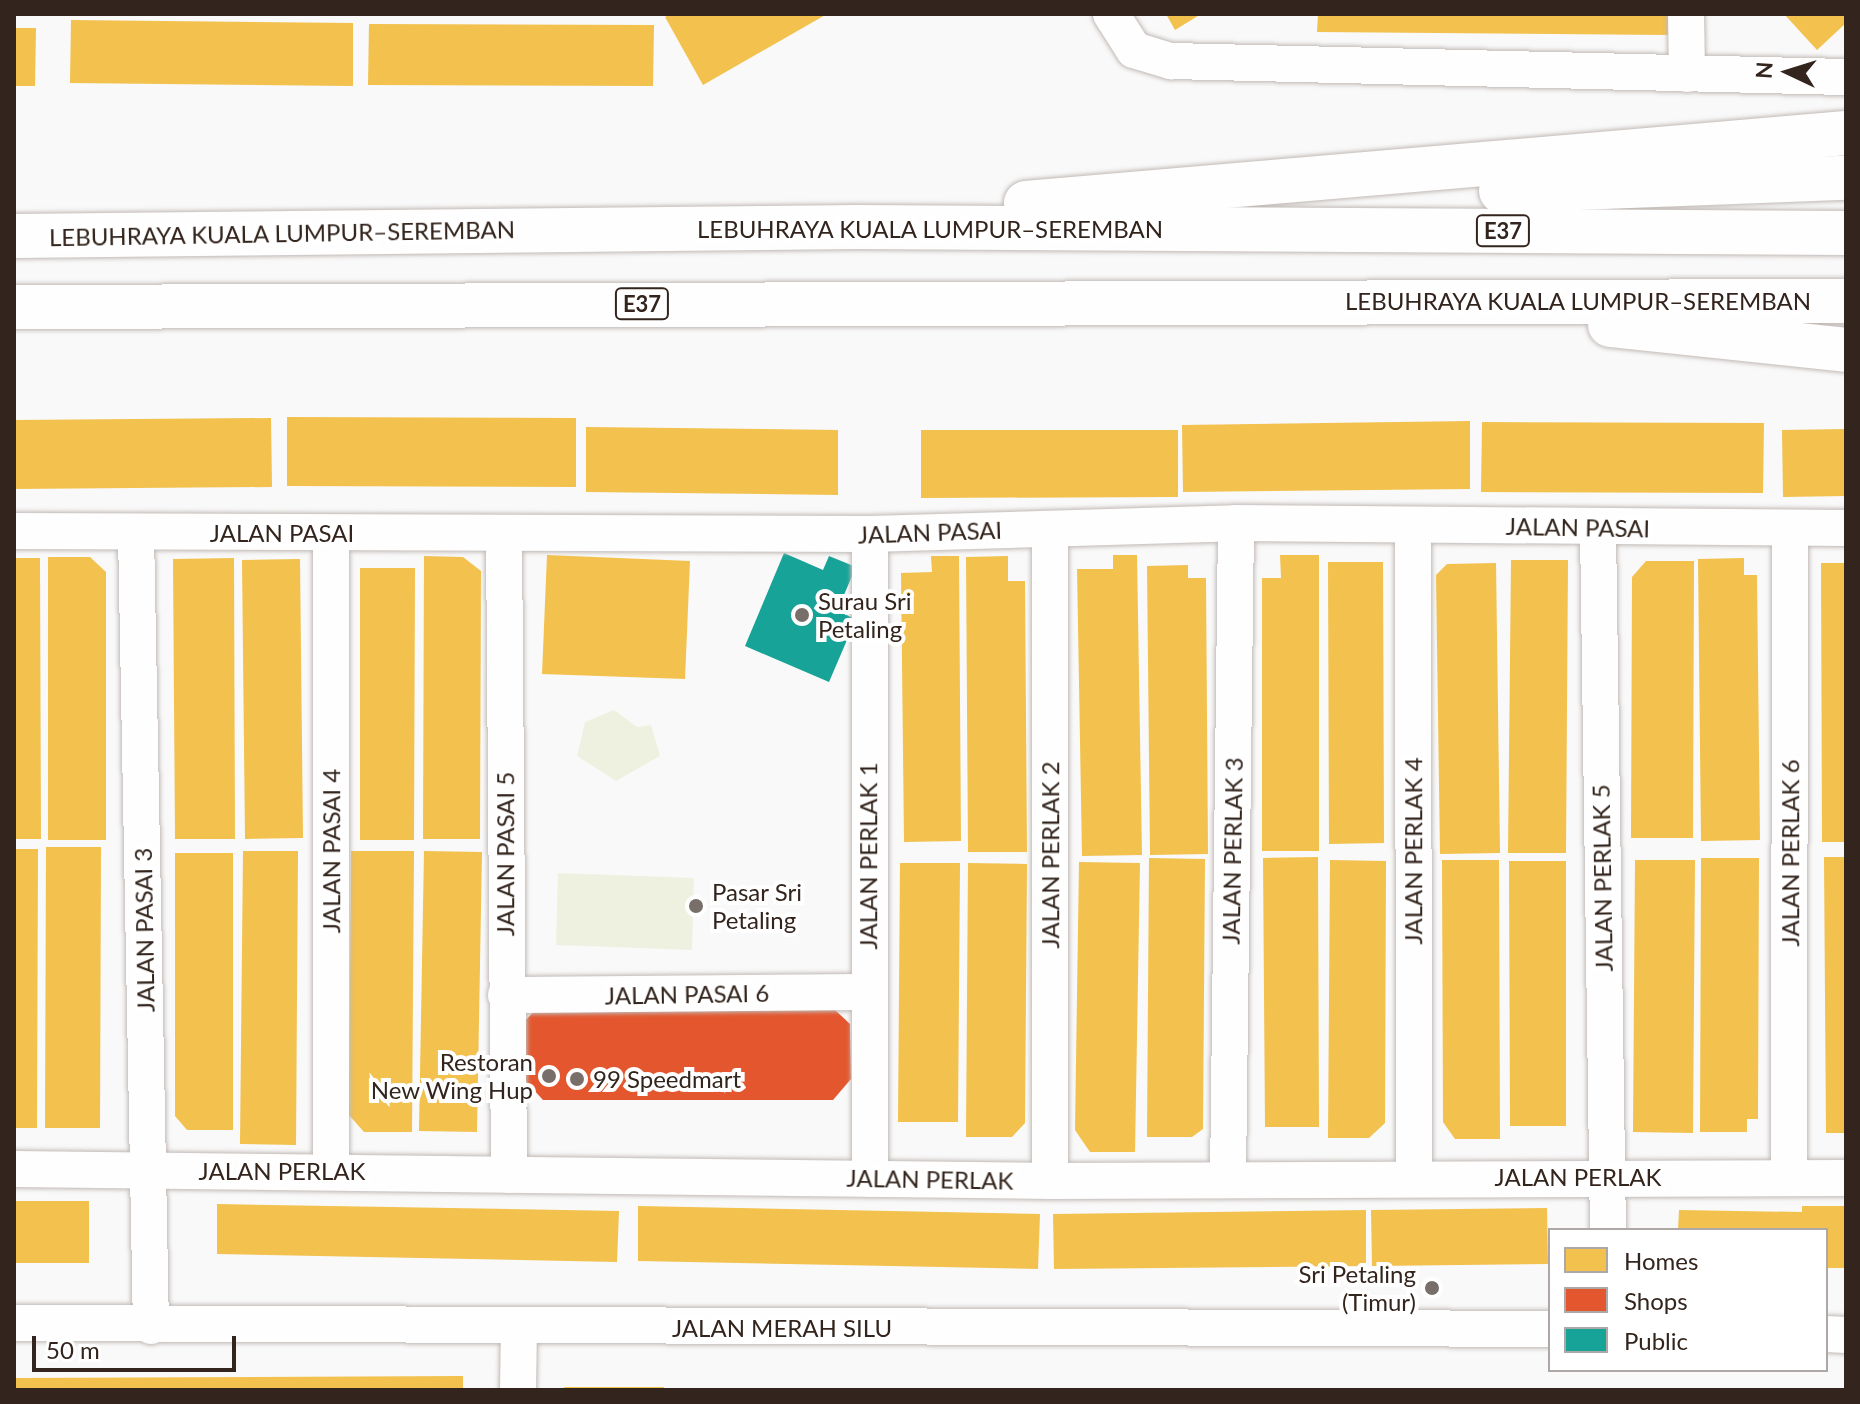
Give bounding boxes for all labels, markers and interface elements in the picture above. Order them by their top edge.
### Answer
north arrow [1748,32,1828,112]
text: N [1750,61,1778,80]
road number: E37 [1475,213,1531,249]
street label: LEBUHRAYA KUALA LUMPUR–SEREMBAN [48,215,516,251]
street label: LEBUHRAYA KUALA LUMPUR–SEREMBAN [696,215,1164,243]
road number: E37 [614,286,670,322]
street label: LEBUHRAYA KUALA LUMPUR–SEREMBAN [1344,287,1812,315]
street label: JALAN PASAI [1506,511,1650,543]
street label: JALAN PASAI [857,515,1003,549]
street label: JALAN PASAI [210,519,354,547]
place label: Surau Sri Petaling [818,587,911,643]
marker: Surau Sri Petaling [793,606,811,624]
street label: JALAN PERLAK 3 [1216,757,1248,945]
street label: JALAN PERLAK 4 [1399,757,1427,945]
street label: JALAN PERLAK 6 [1776,759,1804,947]
street label: JALAN PERLAK 2 [1036,761,1064,949]
street label: JALAN PERLAK 1 [854,762,882,950]
street label: JALAN PASAI 4 [317,769,345,933]
street label: JALAN PASAI 5 [491,772,519,936]
street label: JALAN PERLAK 5 [1586,784,1618,972]
street label: JALAN PASAI 3 [128,848,160,1012]
place label: Pasar Sri Petaling [712,878,802,934]
marker: Pasar Sri Petaling [687,897,705,915]
street label: JALAN PASAI 6 [605,978,769,1010]
place label: Restoran New Wing Hup [370,1048,533,1104]
place label: 99 Speedmart [593,1065,741,1093]
marker: Restoran New Wing Hup [540,1067,558,1085]
marker: 99 Speedmart [568,1070,586,1088]
street label: JALAN PERLAK [199,1157,365,1185]
street label: JALAN PERLAK [846,1163,1014,1195]
street label: JALAN PERLAK [1495,1163,1661,1191]
legend [1548,1228,1828,1372]
text: Homes [1624,1246,1698,1275]
place label: Sri Petaling (Timur) [1298,1260,1416,1316]
marker: Sri Petaling (Timur) [1423,1279,1441,1297]
text: Shops [1624,1286,1688,1315]
street label: JALAN MERAH SILU [672,1314,892,1342]
scale bar [36,1320,240,1370]
text: Public [1624,1326,1688,1355]
text: 50 m [46,1335,100,1364]

